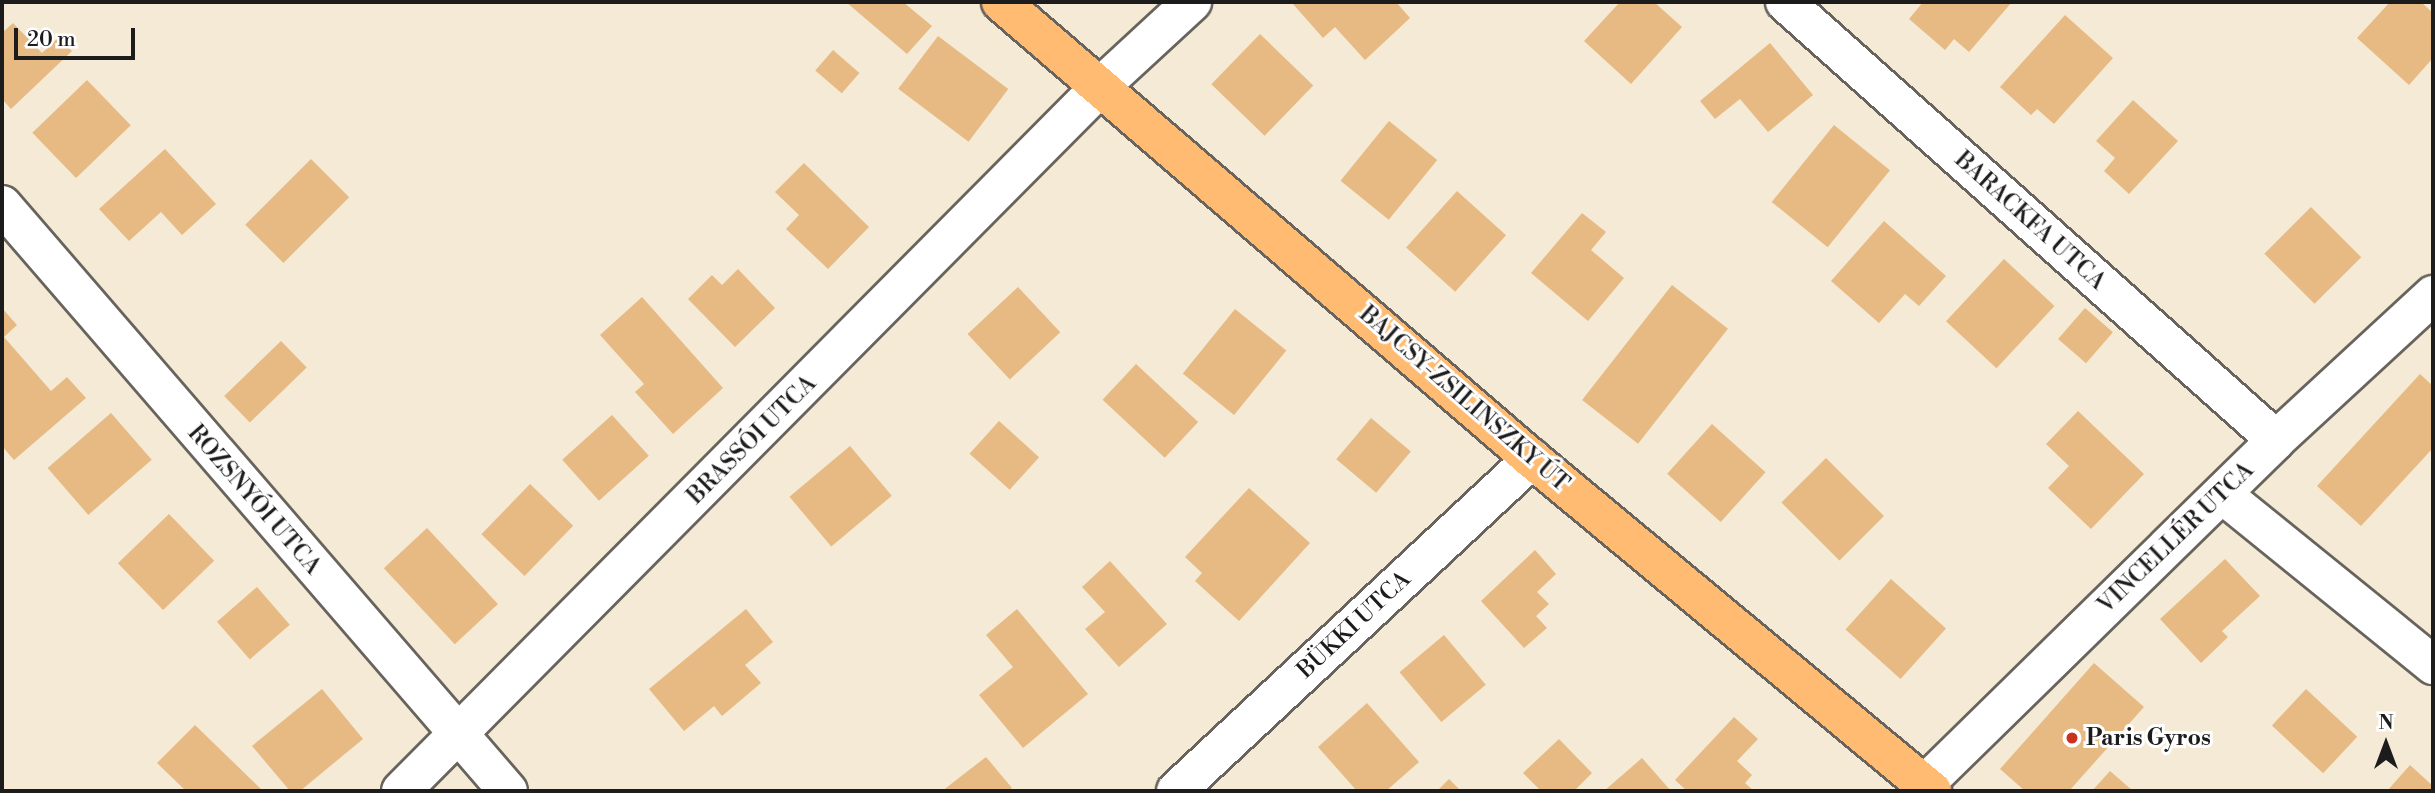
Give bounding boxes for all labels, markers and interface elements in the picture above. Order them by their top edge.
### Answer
scale bar [18,14,138,58]
text: 20 m [27,27,76,53]
street label: BARACKFA UTCA [1949,146,2111,296]
street label: BAJCSY-ZSILINSZKY ÚT [1354,300,1574,498]
street label: BRASSÓI UTCA [682,370,822,510]
street label: ROZSNYÓI UTCA [182,420,326,580]
street label: VINCELLÉR UTCA [2092,457,2260,619]
street label: BÜKKI UTCA [1292,566,1416,684]
north arrow [2351,709,2421,779]
text: N [2378,711,2394,735]
place label: Paris Gyros [2086,724,2211,752]
marker: Paris Gyros [2064,730,2080,746]

